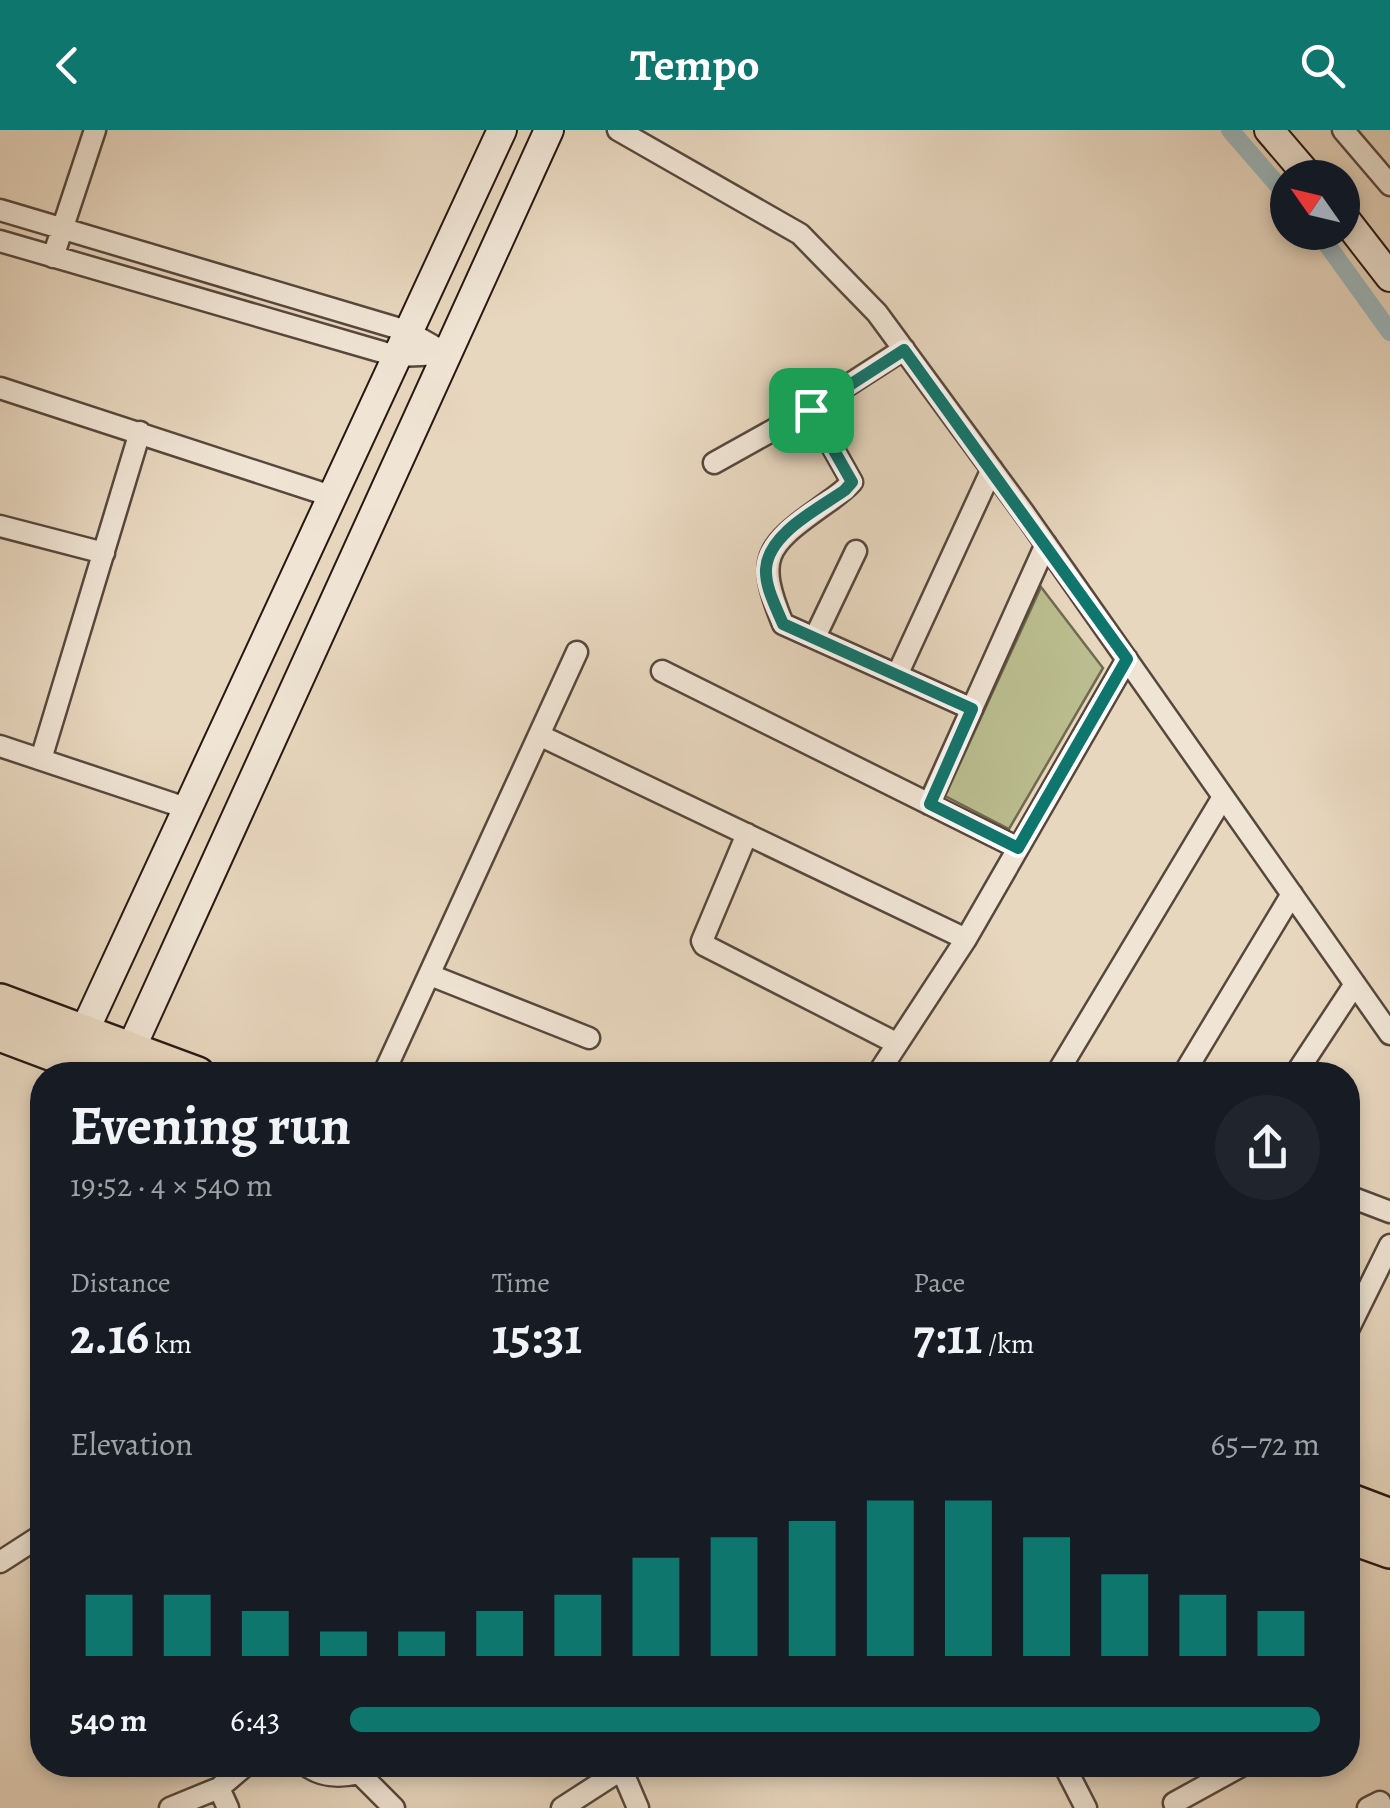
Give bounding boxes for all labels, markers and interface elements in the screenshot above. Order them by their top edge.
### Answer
text: Tempo [630,34,760,96]
icon: back [40,38,95,93]
icon: search [1295,38,1350,93]
north arrow [1270,160,1360,250]
map controls [1270,160,1360,250]
pin [769,368,854,453]
icon: arrive [784,383,839,438]
text: Evening run [70,1088,351,1163]
button: share [1215,1095,1320,1200]
text: 19:52 · 4 × 540 m [70,1163,273,1207]
text: Distance [70,1264,170,1302]
text: Time [492,1264,550,1302]
text: Pace [913,1264,965,1302]
text: 2.16 [70,1302,149,1370]
text: 15:31 [492,1302,582,1370]
text: 7:11 [913,1302,982,1370]
text: km [149,1325,192,1363]
text: /km [982,1325,1034,1363]
text: Elevation [70,1422,193,1466]
text: 65–72 m [1210,1422,1320,1466]
text: 540 m [70,1698,147,1742]
text: 6:43 [230,1698,280,1742]

